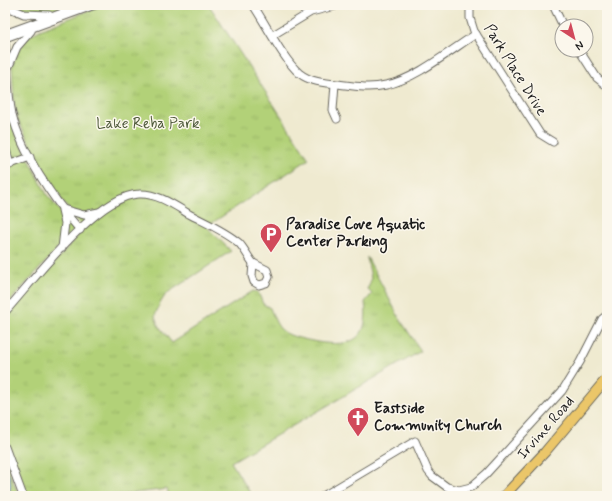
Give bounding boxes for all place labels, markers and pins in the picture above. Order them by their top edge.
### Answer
place label: Paradise Cove Aquatic Center Parking [286,215,425,254]
parking icon: Paradise Cove Aquatic Center Parking [258,221,284,254]
place label: Eastside Community Church [374,399,502,436]
church icon: Eastside Community Church [345,405,371,438]

